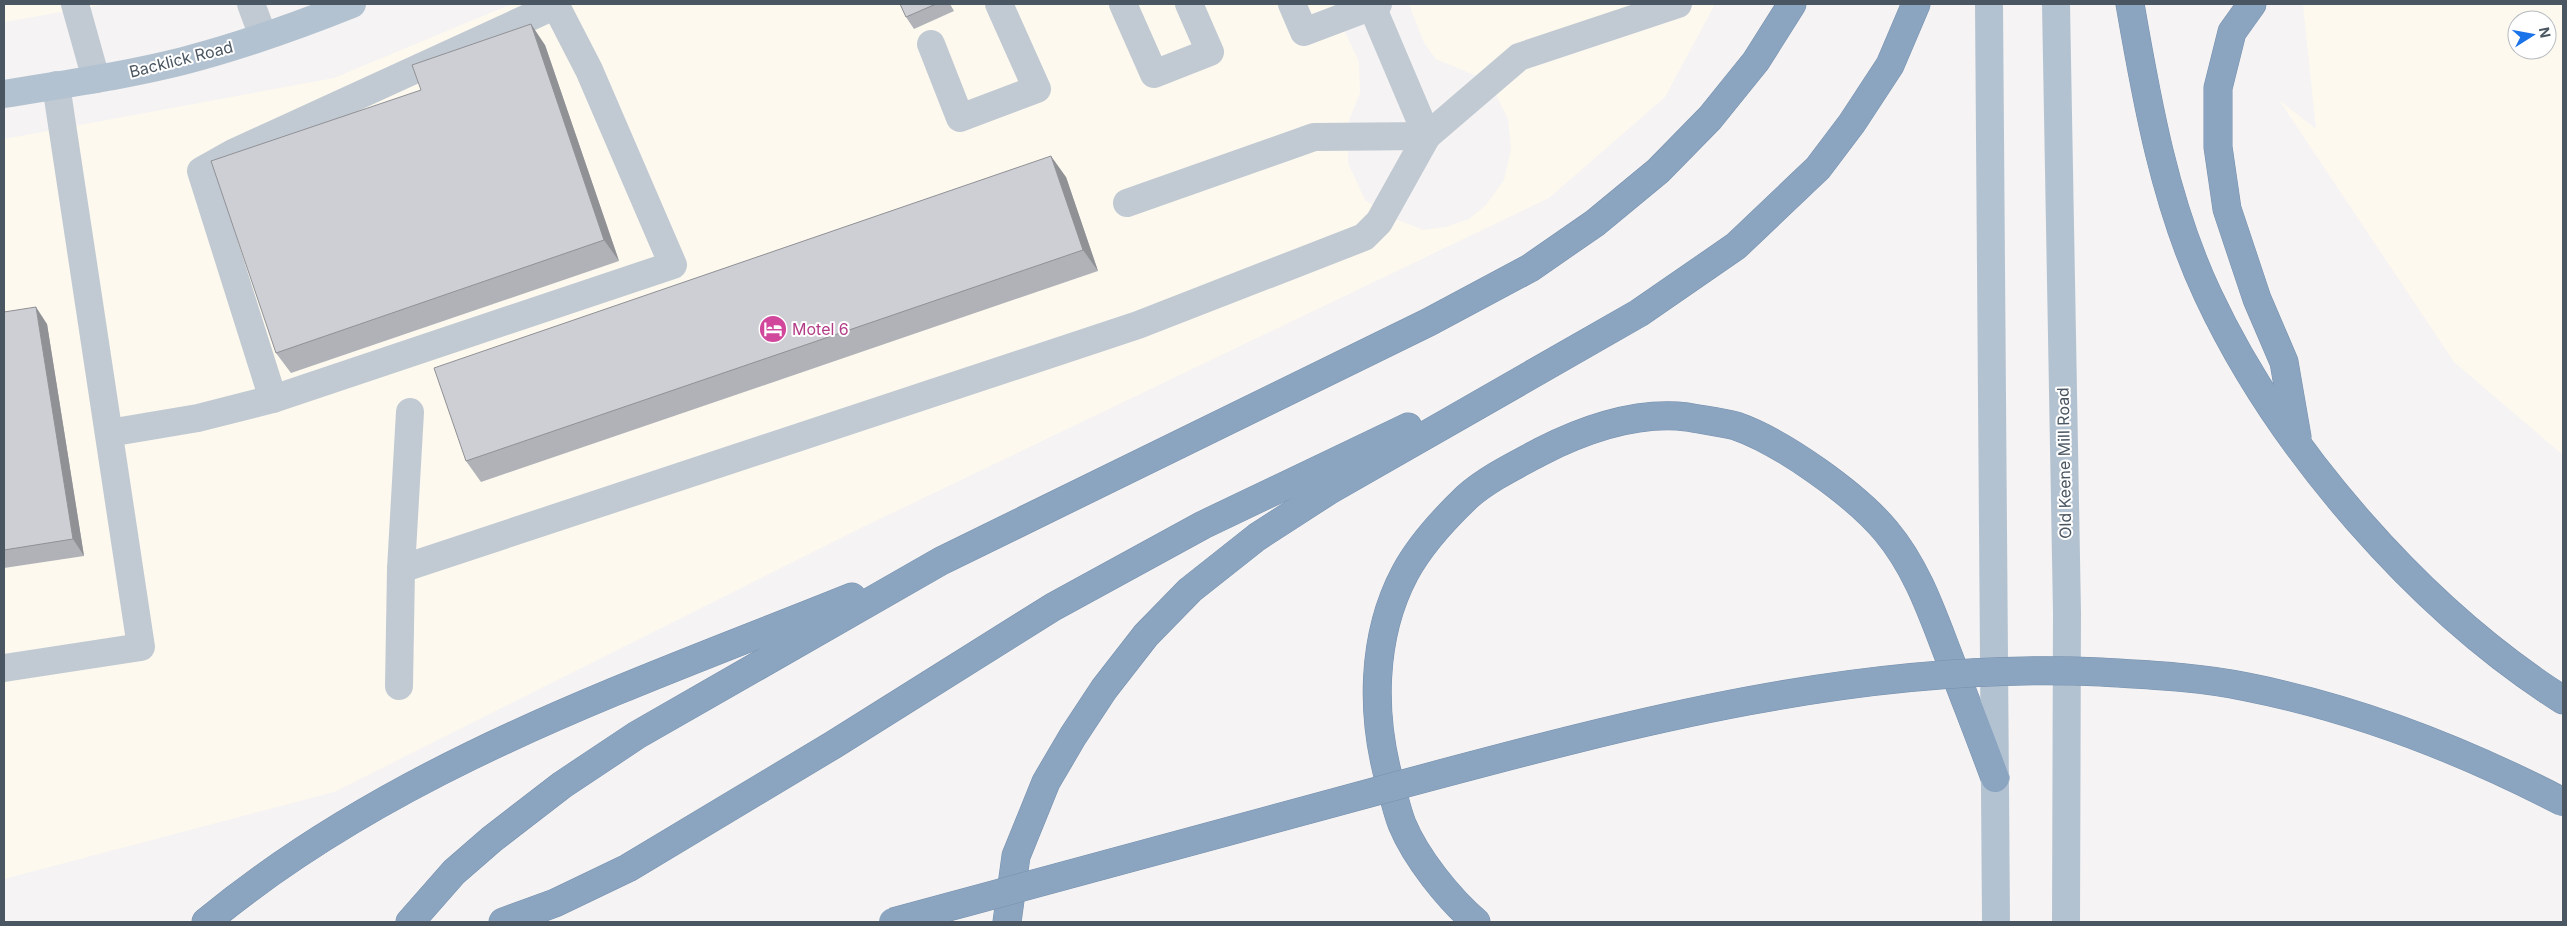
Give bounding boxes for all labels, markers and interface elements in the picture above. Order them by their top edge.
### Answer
north arrow [2507,10,2557,60]
text: N [2536,26,2555,39]
street label: Backlick Road [127,36,235,82]
hotel icon: Motel 6 [758,314,788,344]
place label: Motel 6 [792,319,849,339]
street label: Old Keene Mill Road [2053,387,2075,539]

